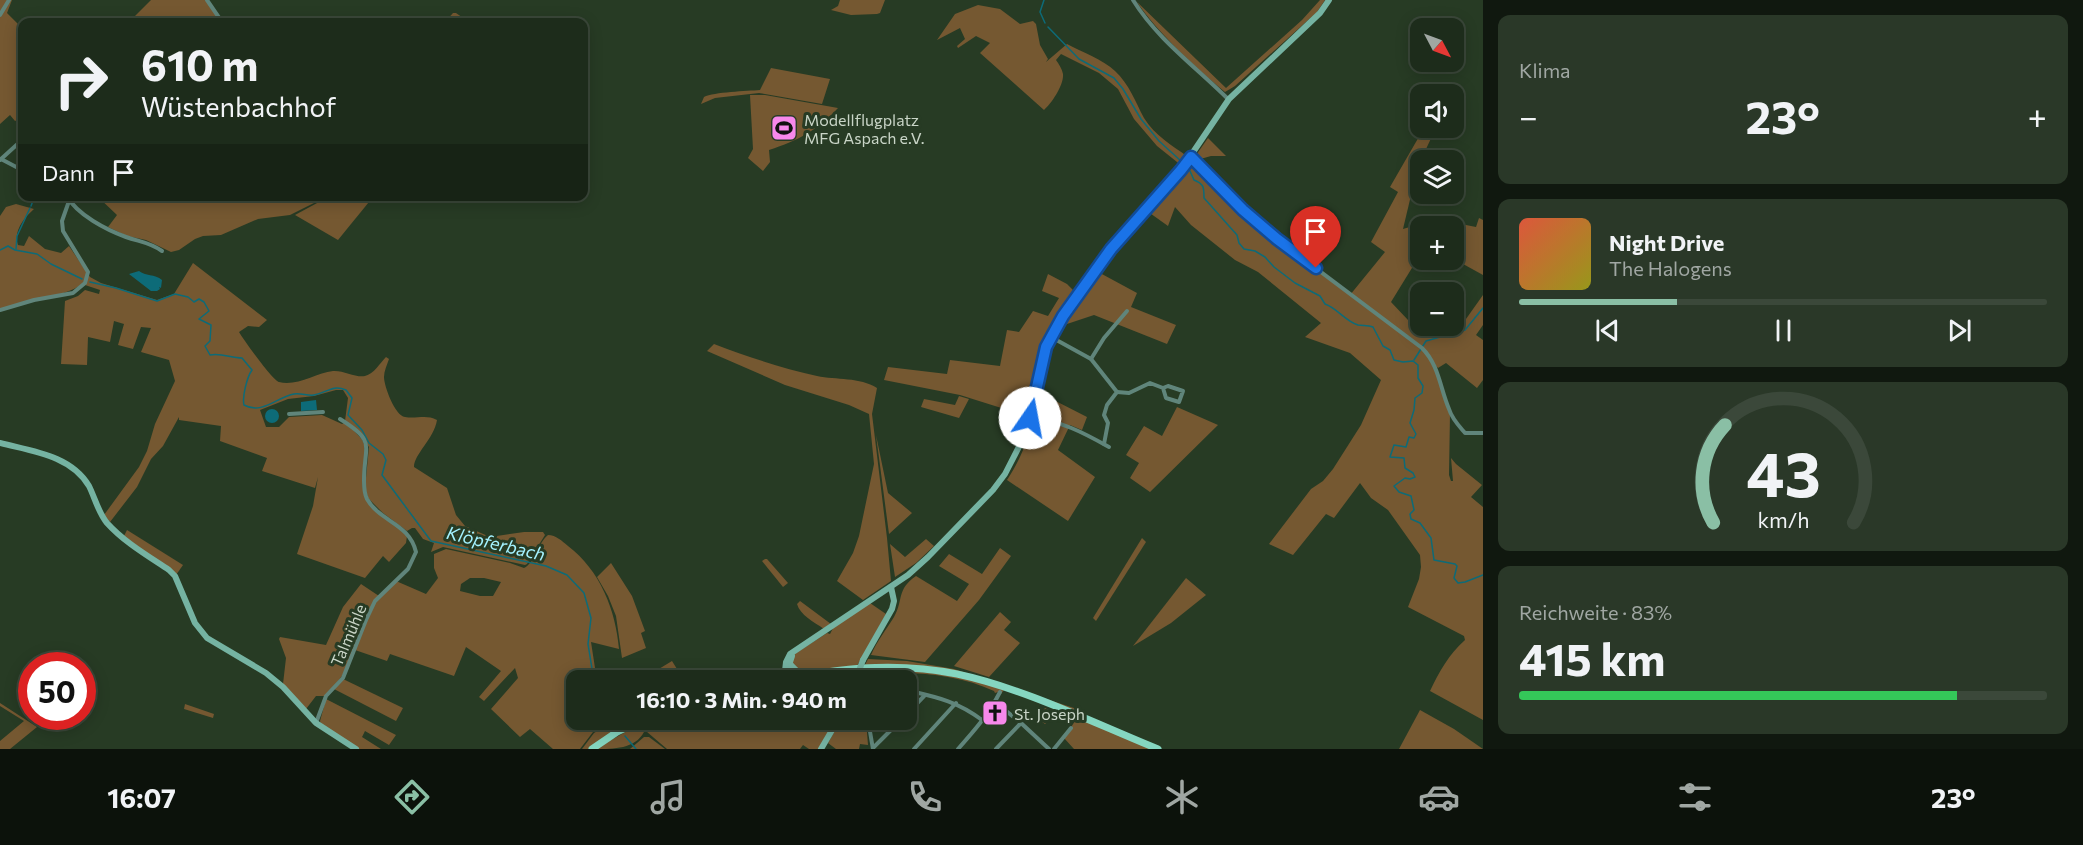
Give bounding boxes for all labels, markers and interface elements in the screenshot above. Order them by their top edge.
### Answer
north arrow [1410,18,1464,72]
map controls [1410,18,1464,336]
text: 610 m [141,38,259,90]
icon: right [42,42,120,120]
text: Klima [1519,58,1571,82]
button: sound [1410,84,1464,138]
text: 23° [1746,88,1820,143]
text: Wüstenbachhof [141,90,336,123]
text: − [1519,95,1538,136]
text: + [2028,95,2047,136]
place label: Modellflugplatz MFG Aspach e.V. [804,110,925,147]
sports icon: Modellflugplatz MFG Aspach e.V. [769,113,799,143]
button: layers [1410,150,1464,204]
icon: arrive [107,156,140,189]
text: Dann [42,159,95,186]
pin [1290,206,1341,268]
icon: arrive [1299,215,1332,248]
button: + [1410,216,1464,270]
text: Night Drive [1609,229,1724,256]
text: The Halogens [1609,256,1732,280]
button: − [1410,282,1464,336]
icon: previous [1591,314,1624,347]
icon: pause [1767,314,1800,347]
icon: next [1943,314,1976,347]
position arrow [998,386,1062,450]
text: 43 [1746,434,1820,510]
text: km/h [1757,507,1809,533]
water label: Klöpferbach [445,521,547,565]
text: Reichweite · 83% [1519,600,1672,624]
street label: Talmühle [326,601,370,669]
text: 415 km [1519,630,1666,685]
speed limit sign: 50 [18,652,96,730]
text: 16:10 · 3 Min. · 940 m [636,686,847,713]
church icon: St. Joseph [980,698,1010,728]
place label: St. Joseph [1014,704,1085,723]
icon: directions [391,776,433,818]
icon: music [647,776,689,818]
icon: phone [904,776,946,818]
icon: climate [1161,776,1203,818]
icon: car [1418,776,1460,818]
icon: filters [1674,776,1716,818]
text: 16:07 [107,781,176,814]
text: 23° [1931,781,1976,814]

